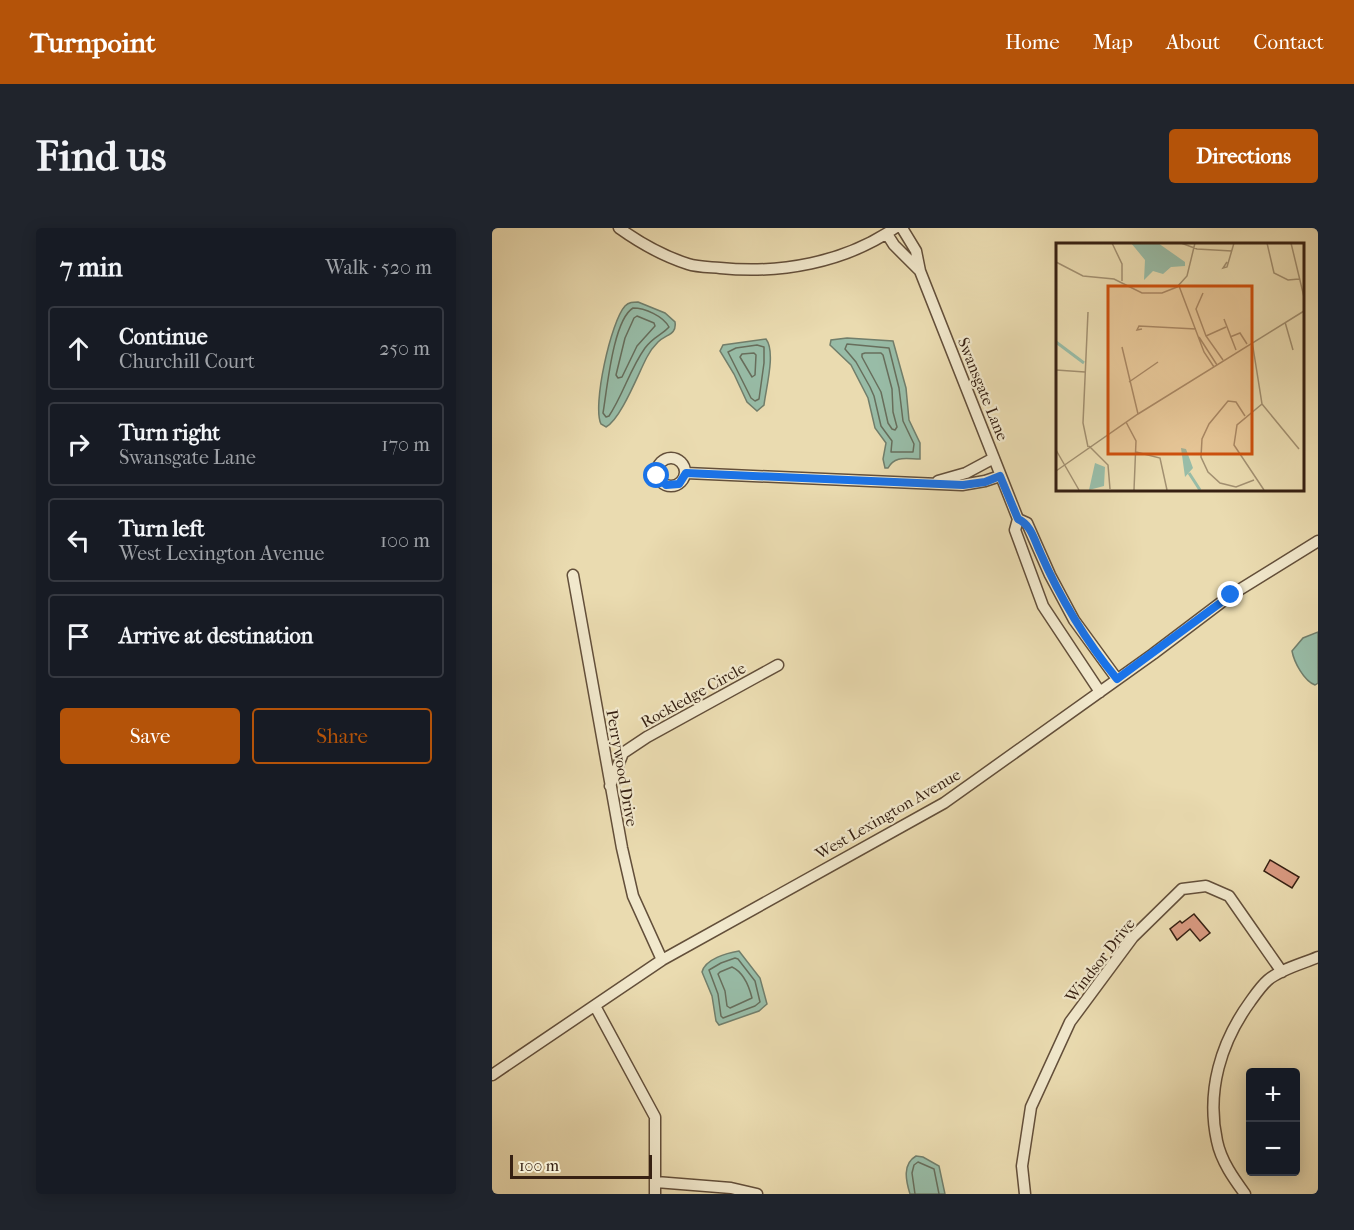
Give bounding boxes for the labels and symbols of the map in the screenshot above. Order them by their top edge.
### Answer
inset map [1056,243,1303,490]
street label: Swansgate Lane [954,335,1012,443]
route start [643,462,669,488]
route end [1217,581,1243,607]
street label: Rockledge Circle [637,658,749,732]
street label: Perrywood Drive [602,708,642,828]
street label: West Lexington Avenue [811,765,964,864]
street label: Windsor Drive [1061,914,1139,1007]
scale bar [510,1152,652,1180]

